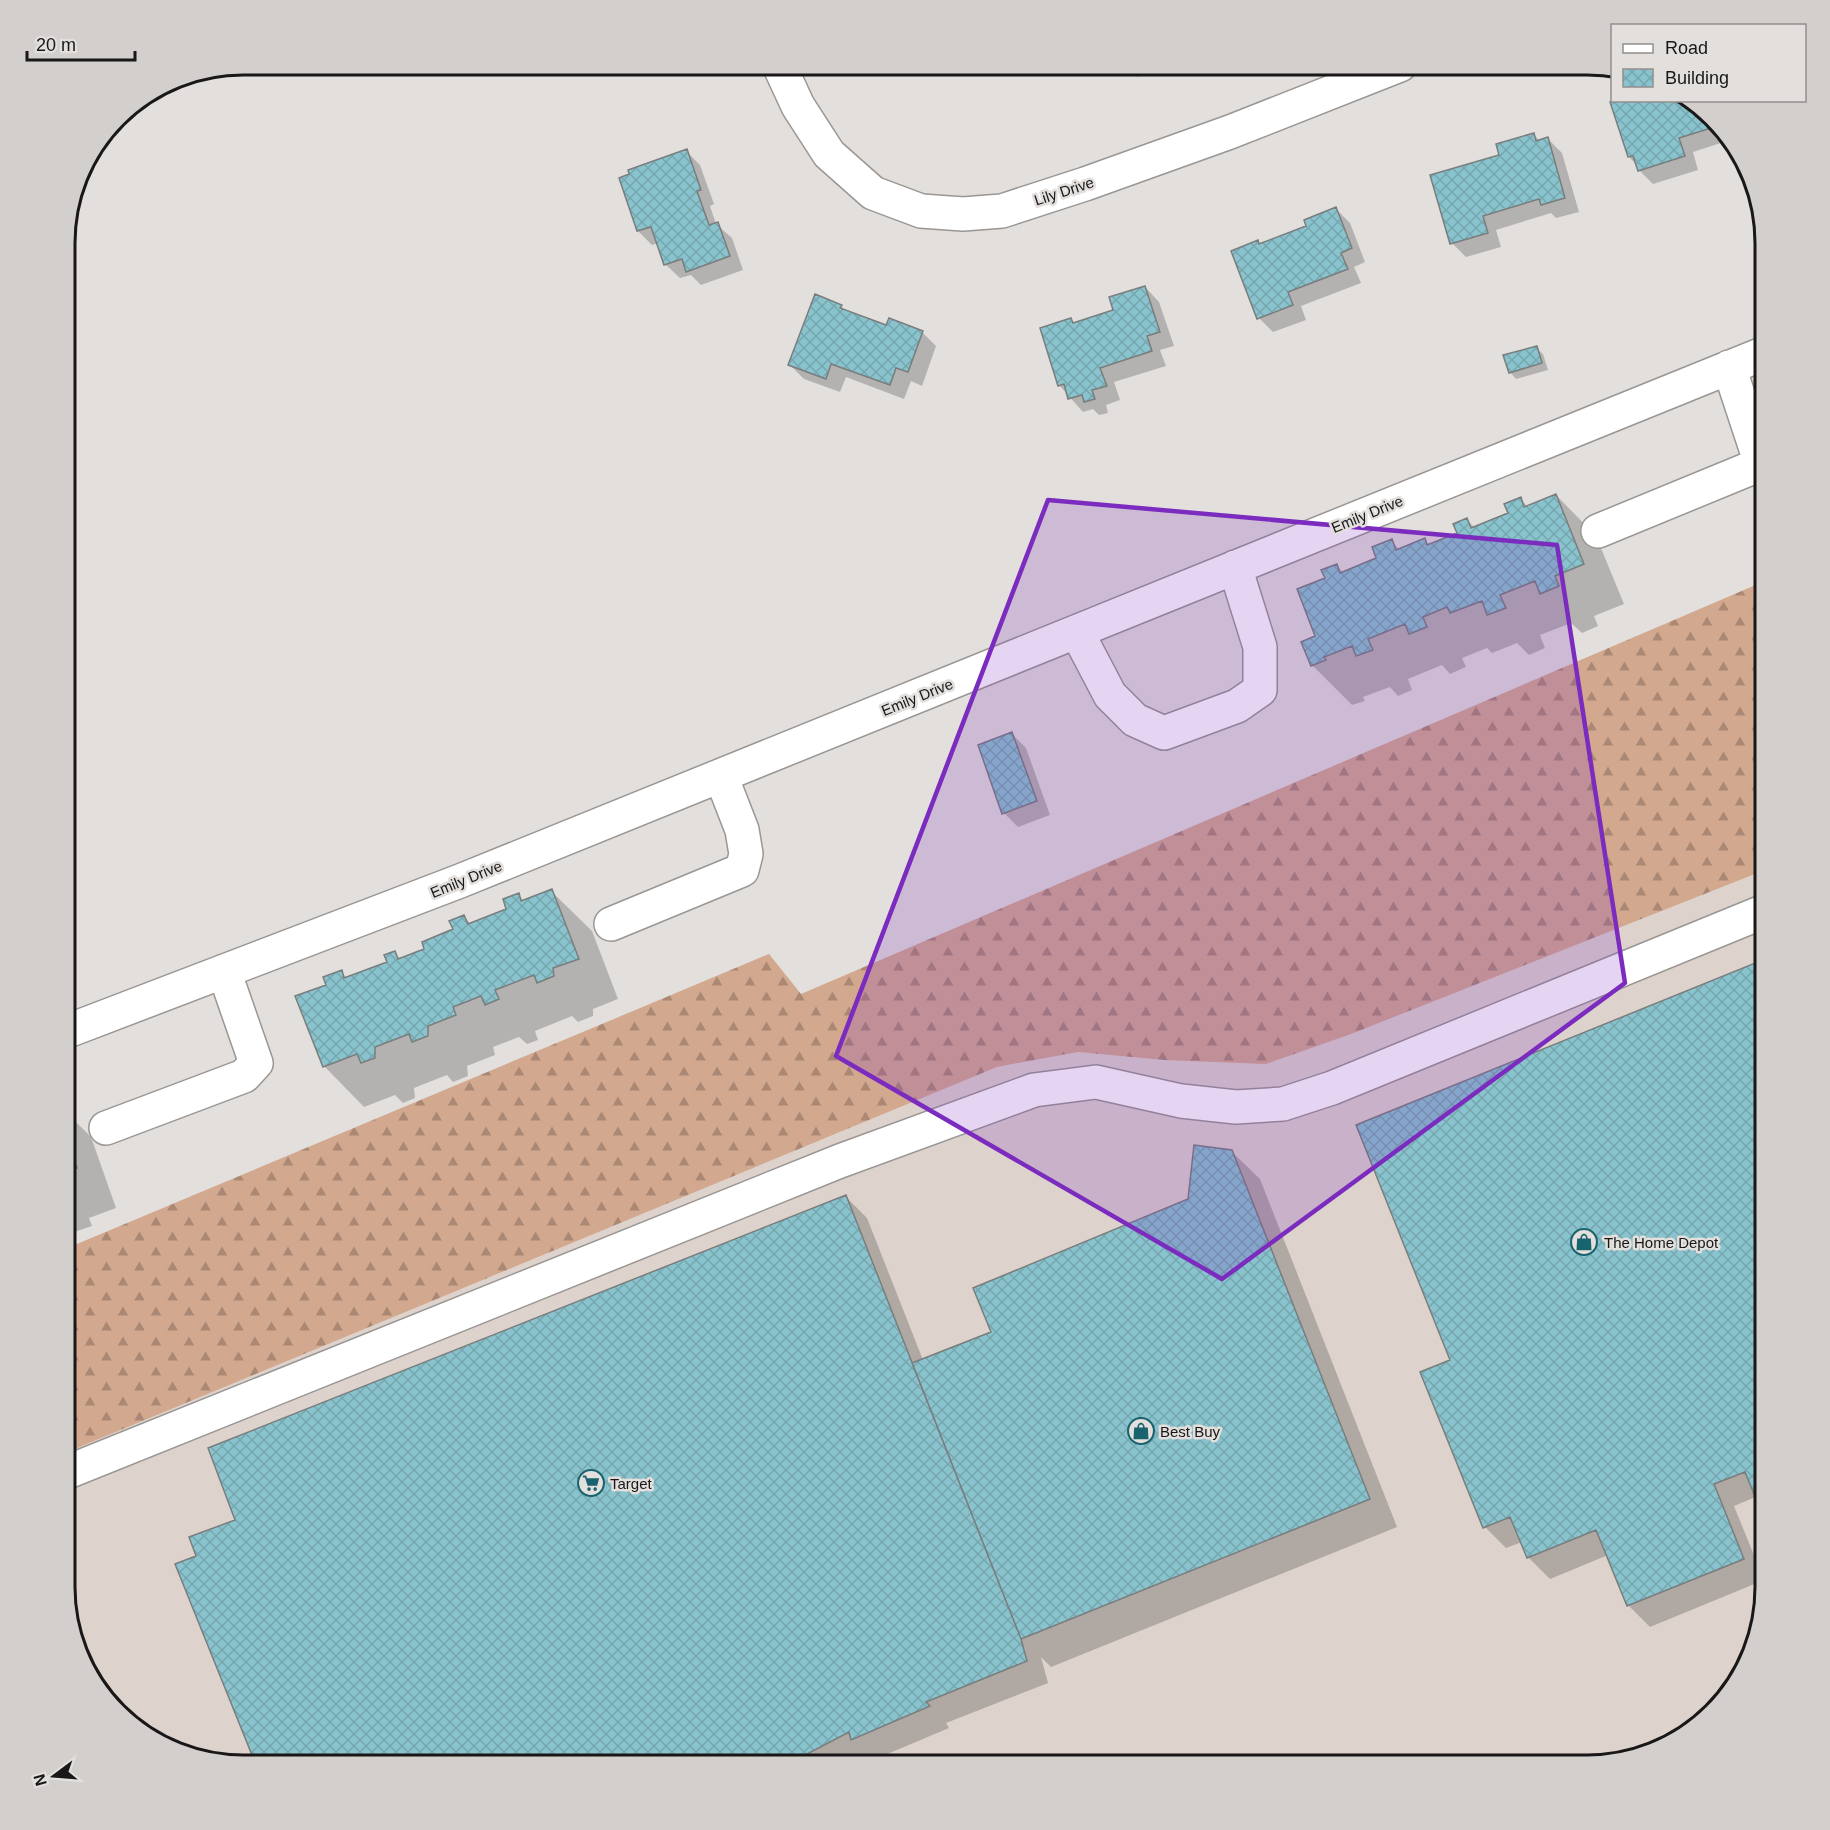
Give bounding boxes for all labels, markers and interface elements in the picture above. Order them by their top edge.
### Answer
scale bar [27,24,135,62]
legend [1611,24,1806,102]
text: 20 m [36,35,76,55]
text: Road [1665,38,1708,58]
text: Building [1665,68,1729,88]
street label: Lily Drive [1032,173,1096,209]
street label: Emily Drive [1329,492,1405,536]
street label: Emily Drive [879,675,955,719]
street label: Emily Drive [428,857,504,901]
shop icon: The Home Depot [1569,1227,1599,1257]
place label: The Home Depot [1604,1234,1719,1251]
shop icon: Best Buy [1126,1416,1156,1446]
place label: Best Buy [1160,1423,1221,1440]
supermarket icon: Target [576,1468,606,1498]
place label: Target [610,1475,653,1492]
north arrow [24,1746,84,1806]
text: N [30,1772,50,1788]

